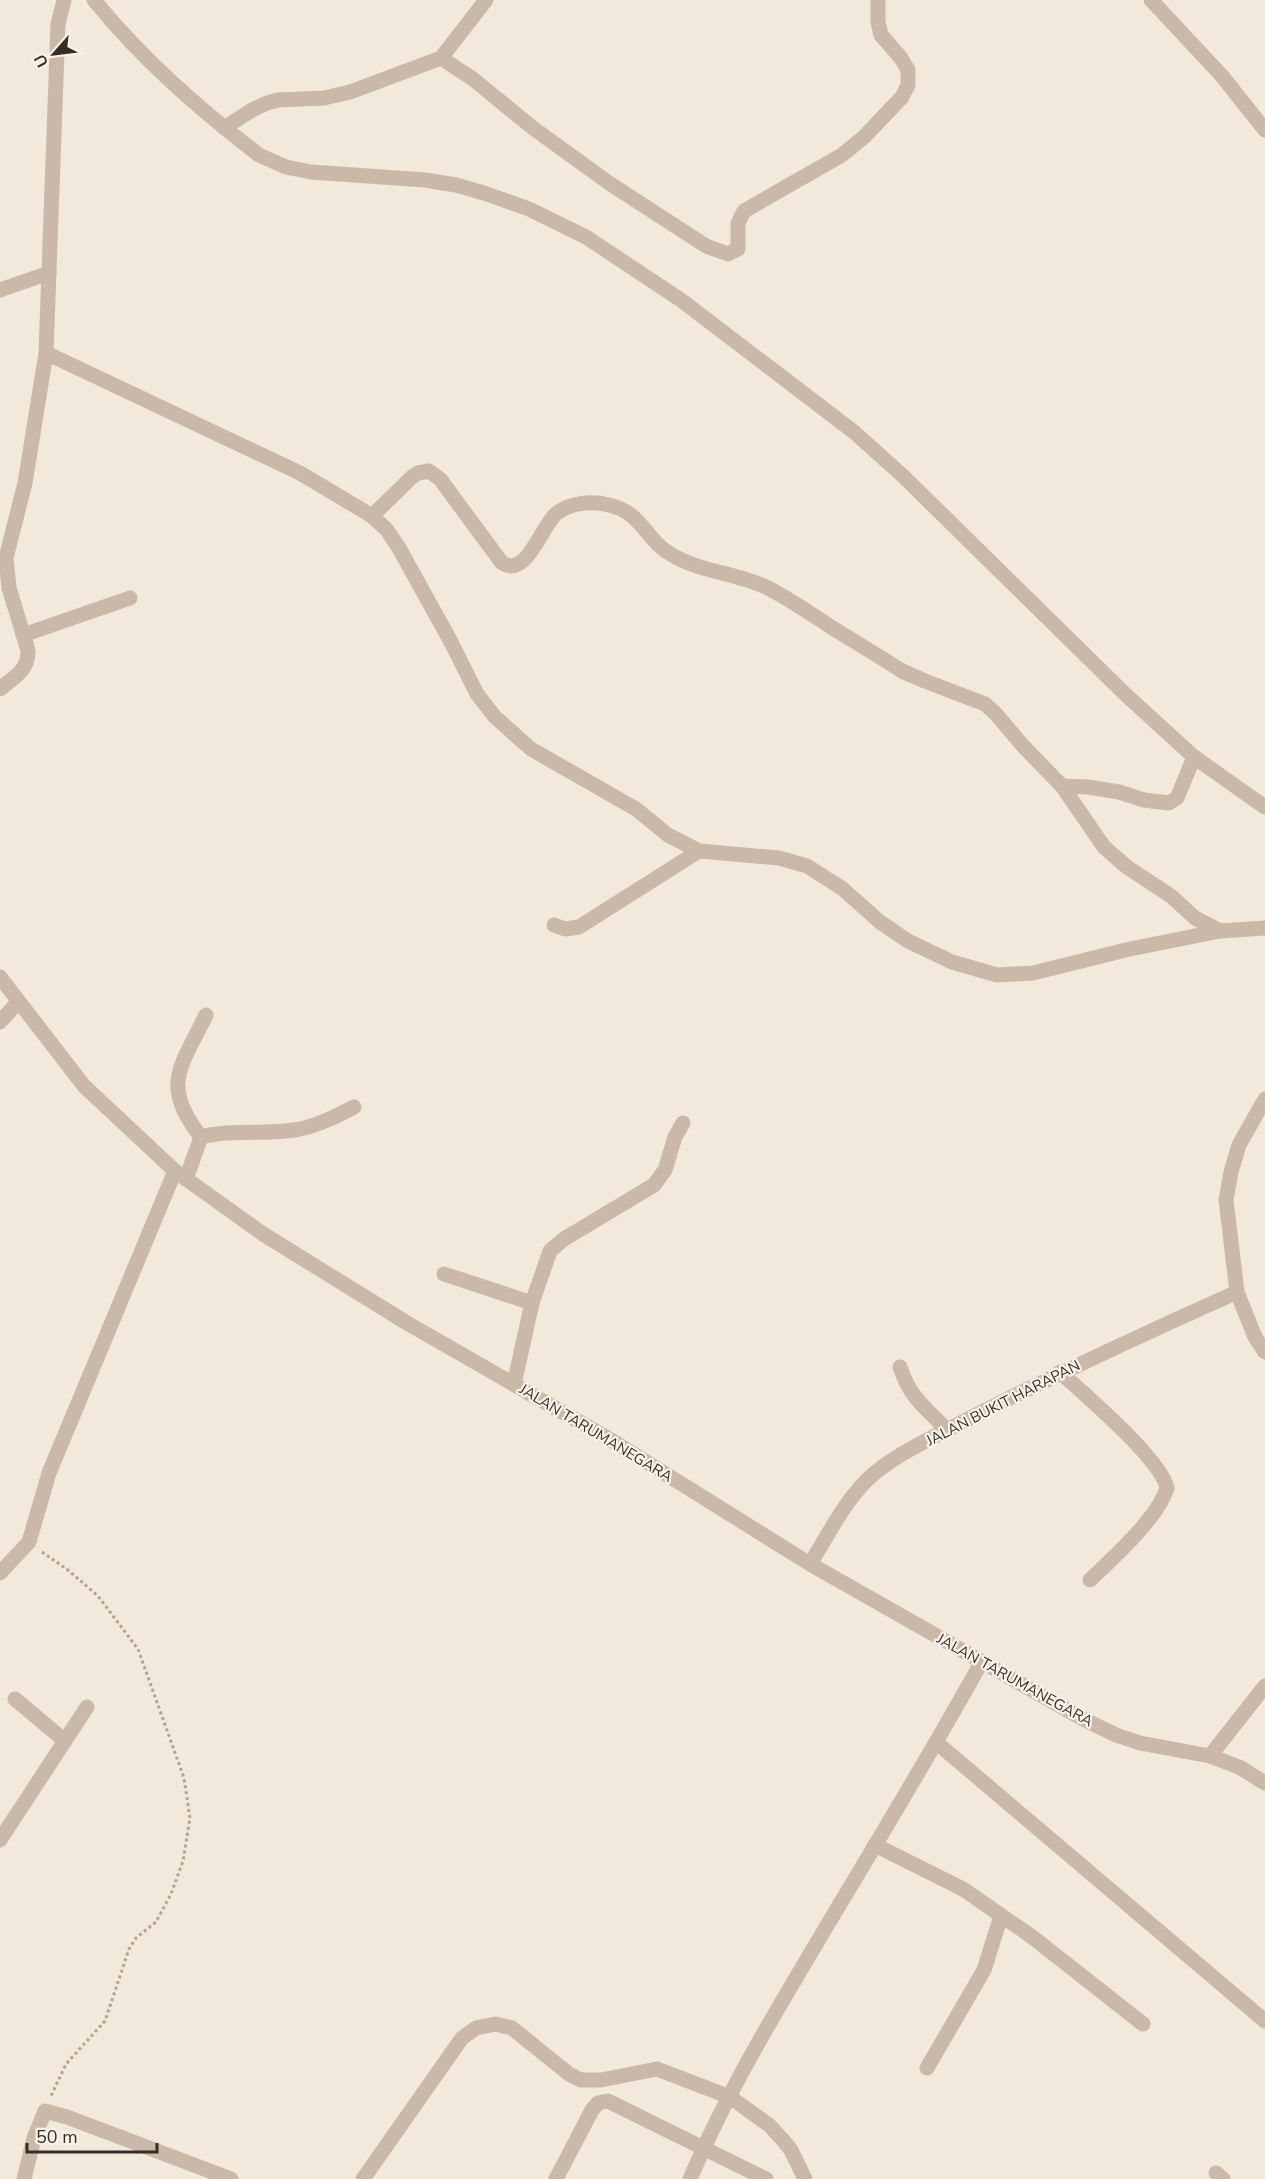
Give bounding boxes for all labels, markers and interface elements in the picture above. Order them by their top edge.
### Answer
north arrow [24,24,84,84]
text: U [29,50,54,71]
street label: JALAN BUKIT HARAPAN [922,1355,1083,1451]
street label: JALAN TARUMANEGARA [515,1379,676,1487]
street label: JALAN TARUMANEGARA [933,1628,1097,1731]
scale bar [27,2116,158,2154]
text: 50 m [36,2125,78,2149]

